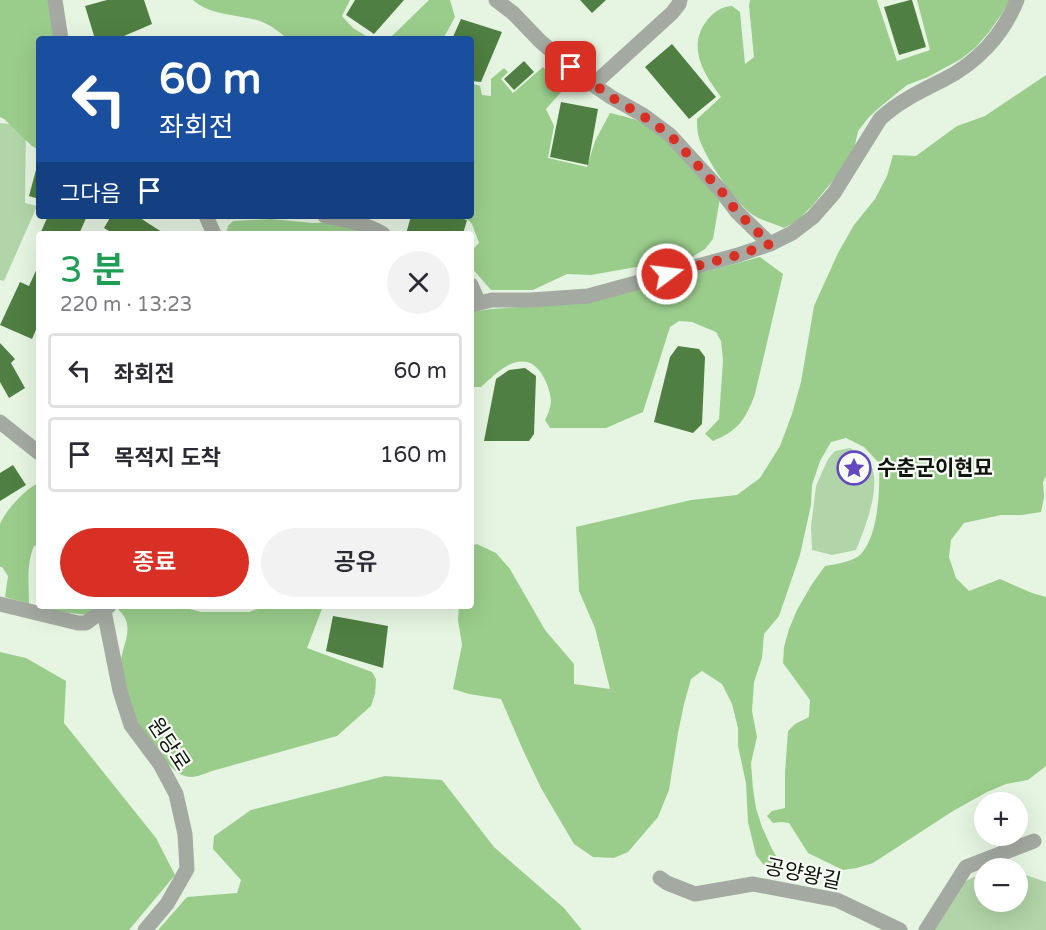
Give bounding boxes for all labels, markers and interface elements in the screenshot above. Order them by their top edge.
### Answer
pin [545,41,596,92]
icon: arrive [554,50,587,83]
text: 60 m [159,54,261,105]
icon: left [60,60,138,138]
text: 좌회전 [159,111,234,144]
icon: arrive [133,174,166,207]
text: 그다음 [60,181,121,207]
position arrow [635,242,699,306]
text: 3 분 [60,249,125,292]
button: close [387,251,450,314]
text: 220 m · 13:23 [60,293,192,317]
icon: left [63,354,96,387]
text: 60 m [393,358,447,384]
text: 좌회전 [114,361,175,387]
icon: arrive [63,438,96,471]
text: 160 m [380,442,447,468]
text: 목적지 도착 [114,445,221,471]
place icon: 수춘군이현묘 [836,450,872,486]
place label: 수춘군이현묘 [877,456,993,481]
button: 종료 [60,528,249,597]
button: 공유 [261,528,450,597]
street label: 원당로 [142,713,195,775]
map controls [974,792,1028,912]
button: + [974,792,1028,846]
street label: 공양왕길 [763,854,843,895]
button: − [974,858,1028,912]

